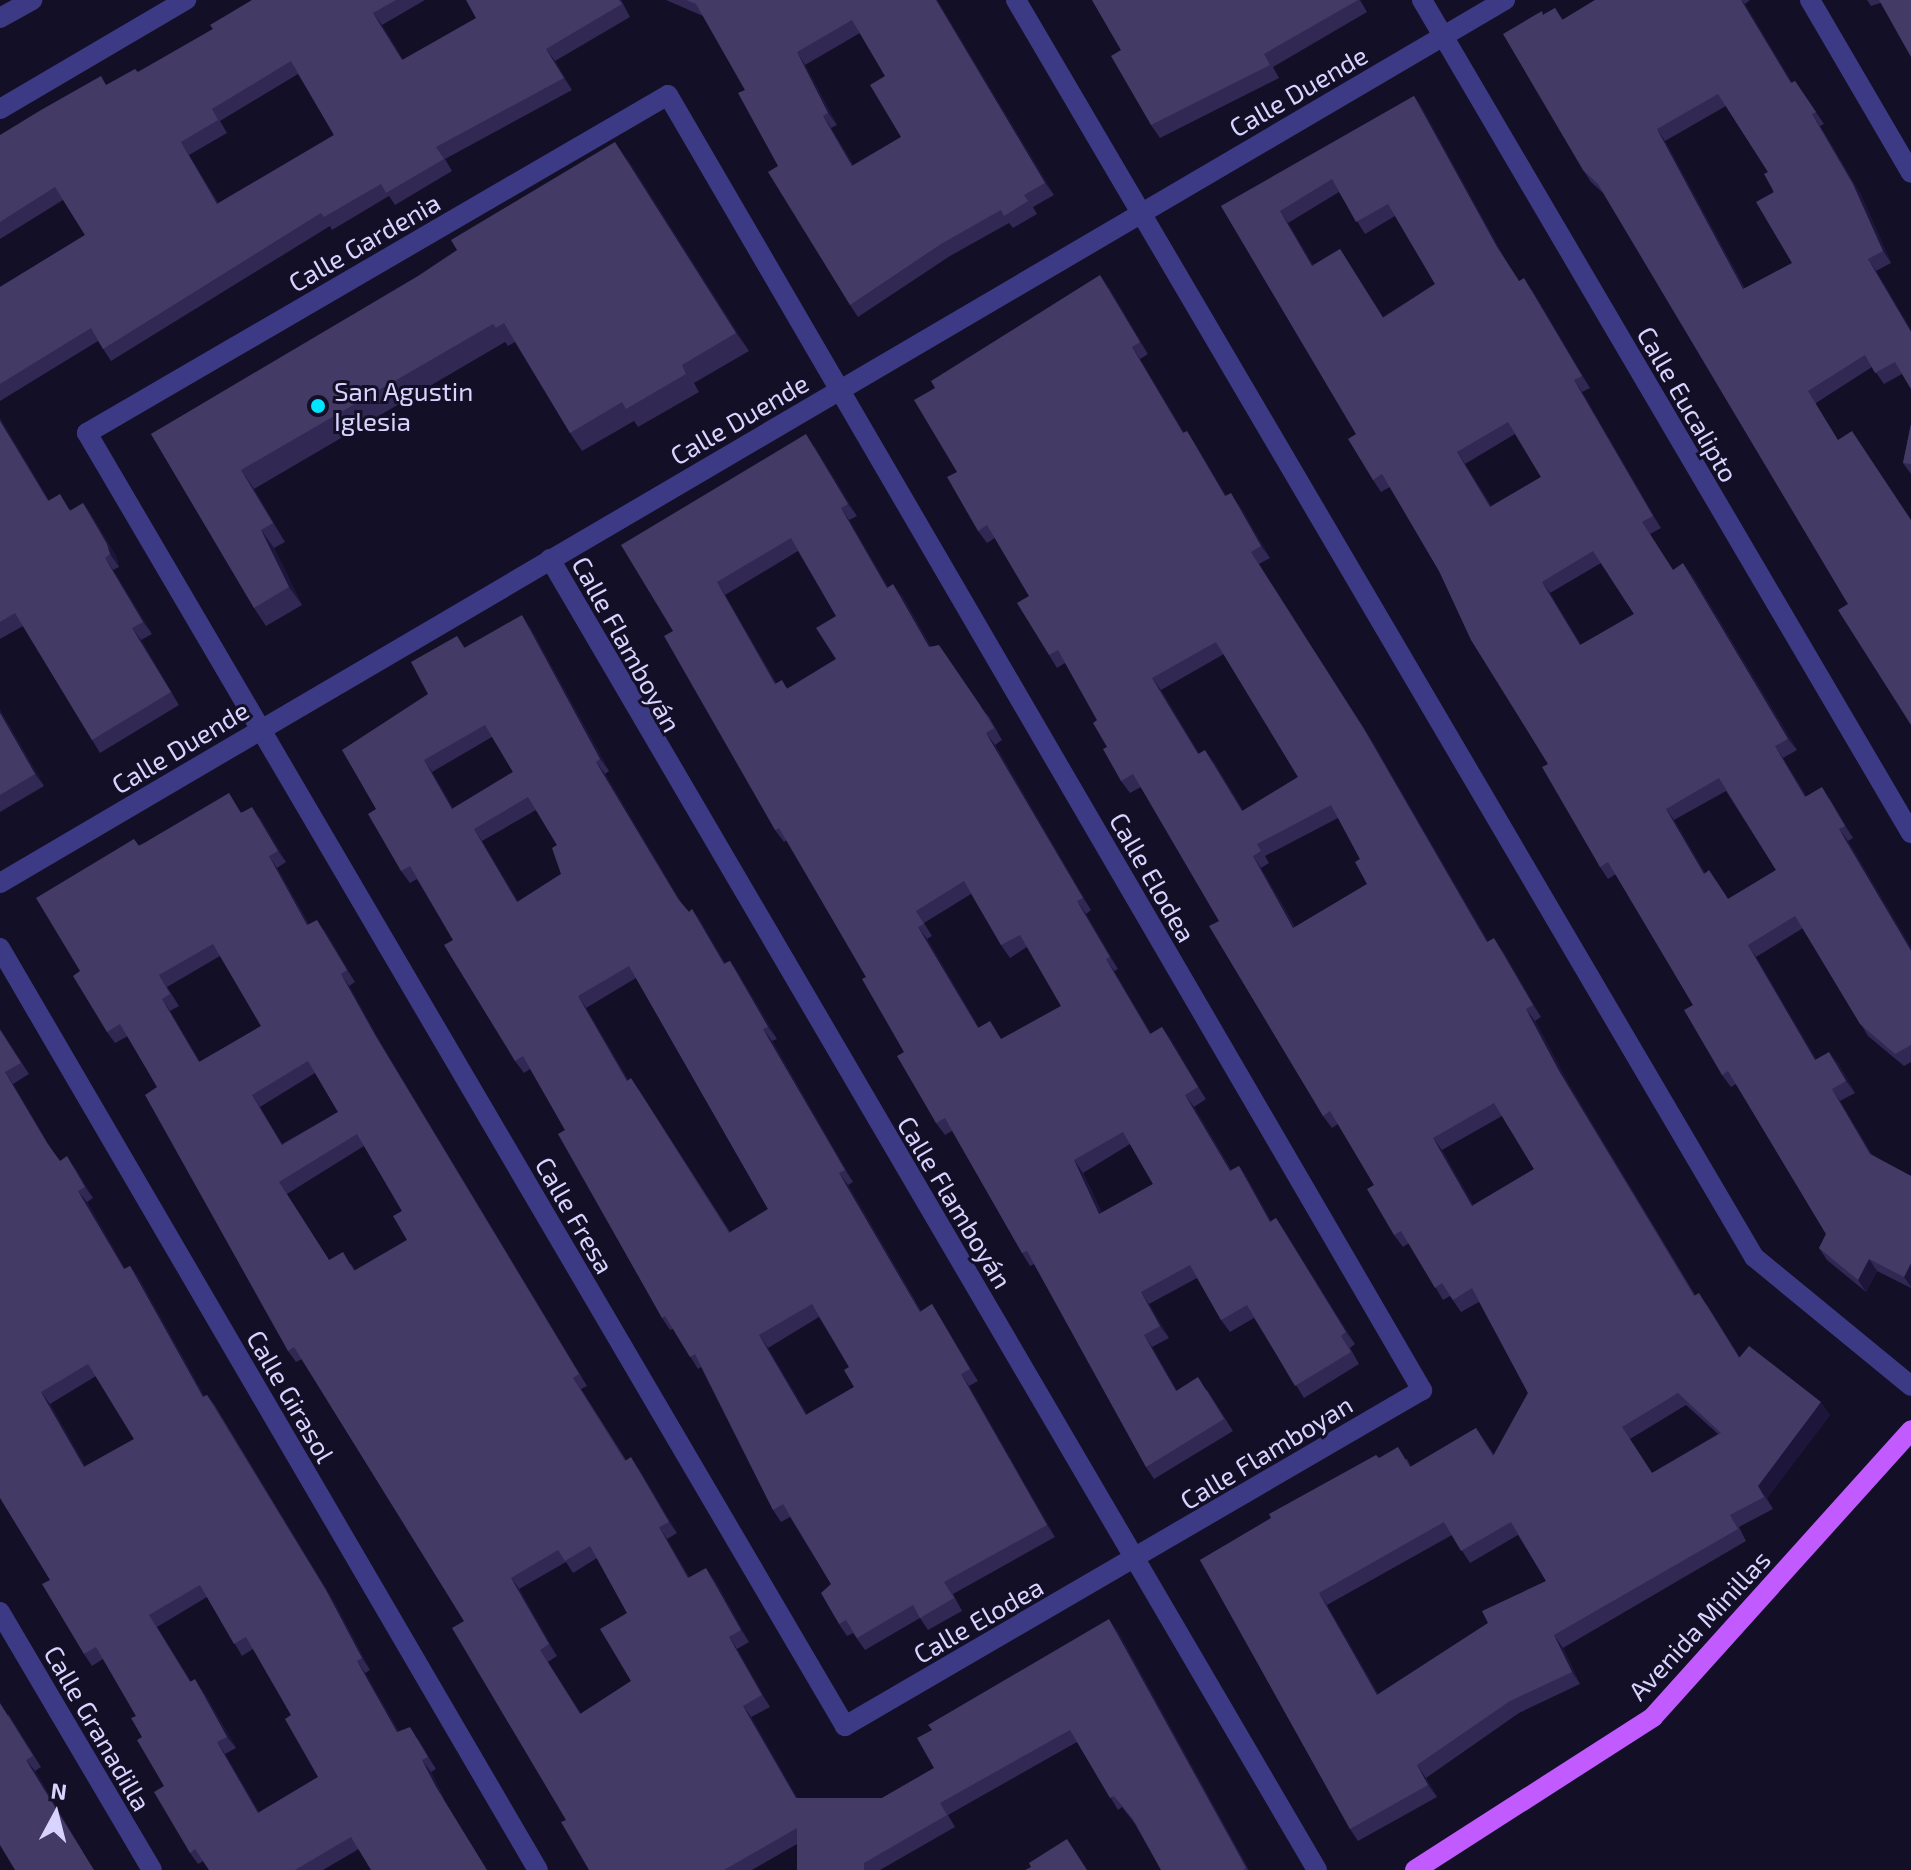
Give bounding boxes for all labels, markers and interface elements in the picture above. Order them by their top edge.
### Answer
street label: Calle Duende [1223,39,1373,143]
street label: Calle Gardenia [283,186,445,298]
street label: Calle Eucalipto [1631,321,1745,487]
street label: Calle Duende [664,367,814,471]
place label: San Agustin Iglesia [334,375,474,436]
marker: San Agustin Iglesia [309,397,327,415]
street label: Calle Flamboyán [566,551,688,737]
street label: Calle Duende [106,694,254,800]
street label: Calle Elodea [1103,807,1203,947]
street label: Calle Flamboyán [891,1110,1019,1294]
street label: Calle Fresa [529,1151,621,1279]
street label: Calle Girasol [241,1324,341,1468]
street label: Calle Flamboyan [1174,1388,1358,1516]
street label: Avenida Minillas [1622,1544,1776,1706]
street label: Calle Elodea [908,1570,1048,1670]
street label: Calle Granadilla [38,1640,158,1816]
north arrow [16,1774,96,1854]
text: N [49,1776,68,1804]

